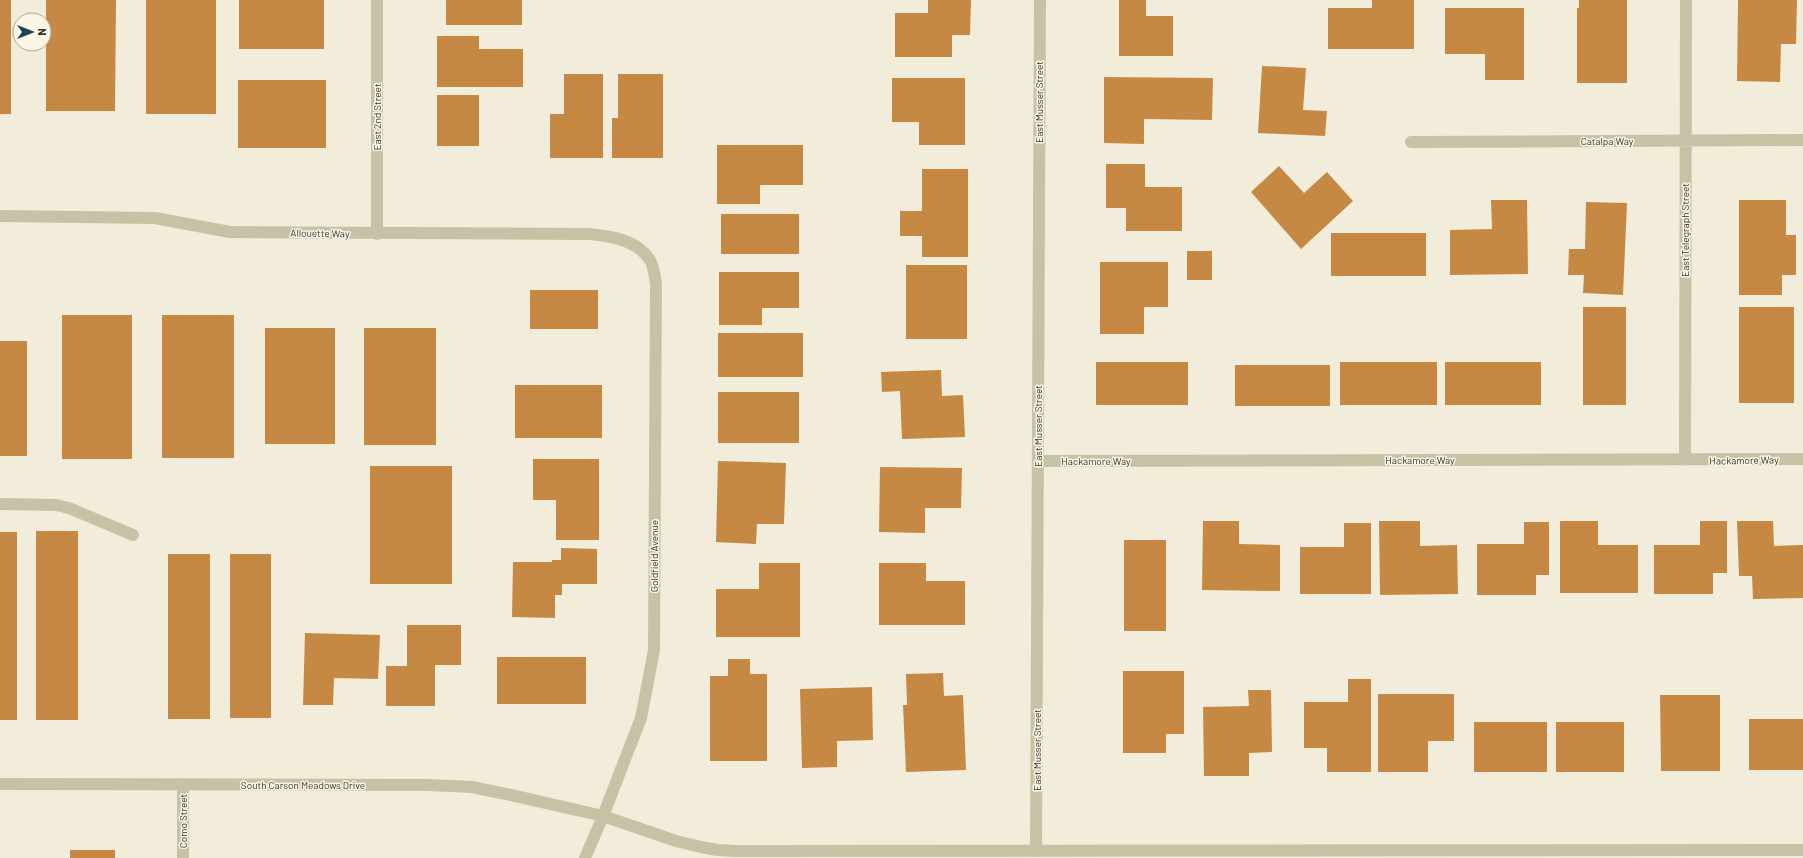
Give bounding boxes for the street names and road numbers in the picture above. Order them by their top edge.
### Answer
street label: East Musser Street [1033,61,1045,143]
street label: East 2nd Street [371,83,383,151]
street label: Catalpa Way [1581,135,1634,147]
street label: East Telegraph Street [1679,183,1691,277]
street label: Allouette Way [290,226,350,240]
street label: East Musser Street [1032,385,1044,467]
street label: Hackamore Way [1709,453,1779,467]
street label: Hackamore Way [1385,454,1455,466]
street label: Hackamore Way [1061,455,1131,467]
street label: Goldfield Avenue [648,520,660,592]
street label: East Musser Street [1031,709,1043,791]
street label: South Carson Meadows Drive [241,779,365,791]
street label: Como Street [177,793,189,848]

